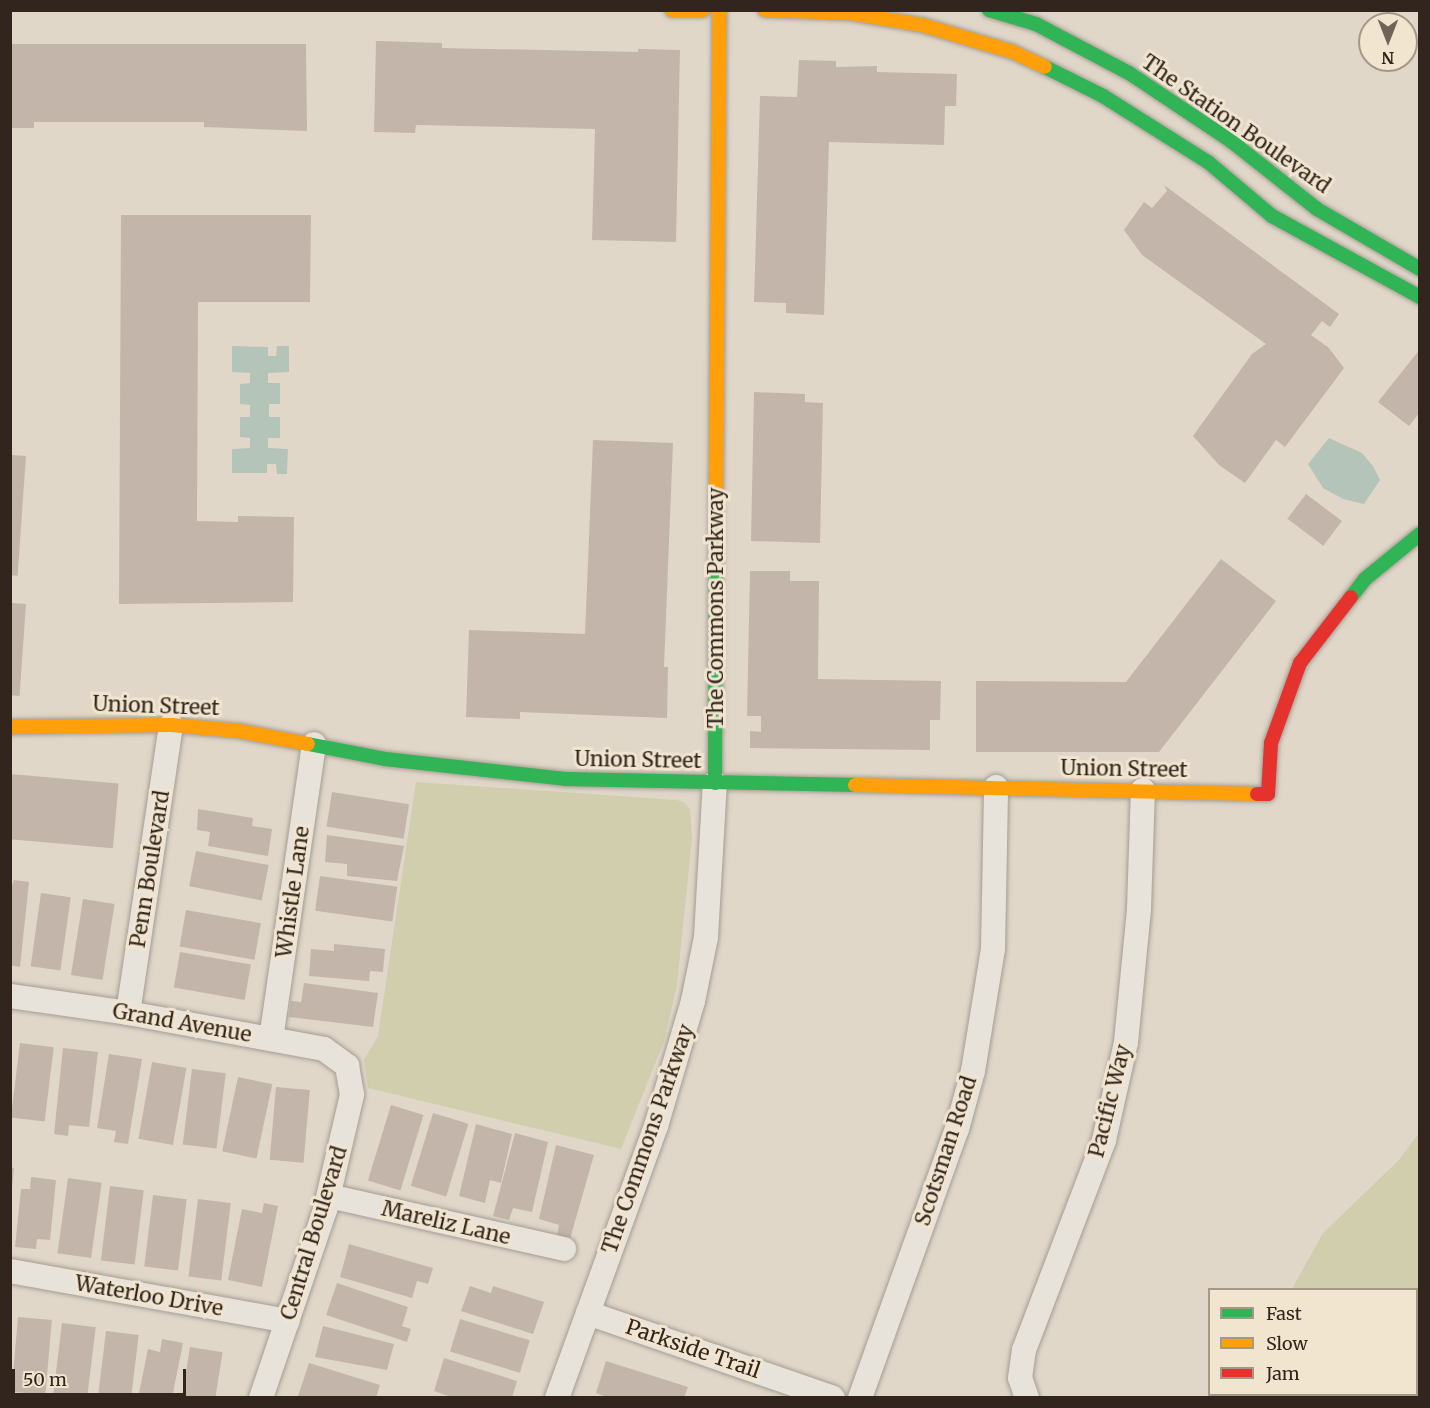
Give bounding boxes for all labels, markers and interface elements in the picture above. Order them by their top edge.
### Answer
north arrow [1358,12,1418,72]
text: N [1382,48,1394,68]
street label: The Station Boulevard [1137,49,1335,199]
street label: The Commons Parkway [703,488,729,728]
street label: Union Street [92,691,220,721]
street label: Union Street [574,746,702,774]
street label: Union Street [1060,755,1188,783]
street label: Penn Boulevard [125,789,175,949]
street label: Whistle Lane [271,825,315,959]
street label: Grand Avenue [111,998,253,1048]
street label: The Commons Parkway [597,1021,699,1257]
street label: Pacific Way [1084,1042,1136,1160]
street label: Scotsman Road [910,1073,982,1229]
street label: Central Boulevard [276,1143,352,1323]
street label: Mareliz Lane [379,1196,513,1250]
street label: Waterloo Drive [73,1271,225,1321]
legend [1208,1288,1418,1396]
text: Fast [1266,1302,1302,1325]
street label: Parkside Trail [622,1314,764,1384]
text: Slow [1266,1332,1308,1355]
scale bar [15,1357,189,1395]
text: Jam [1266,1362,1300,1385]
text: 50 m [23,1368,67,1391]

